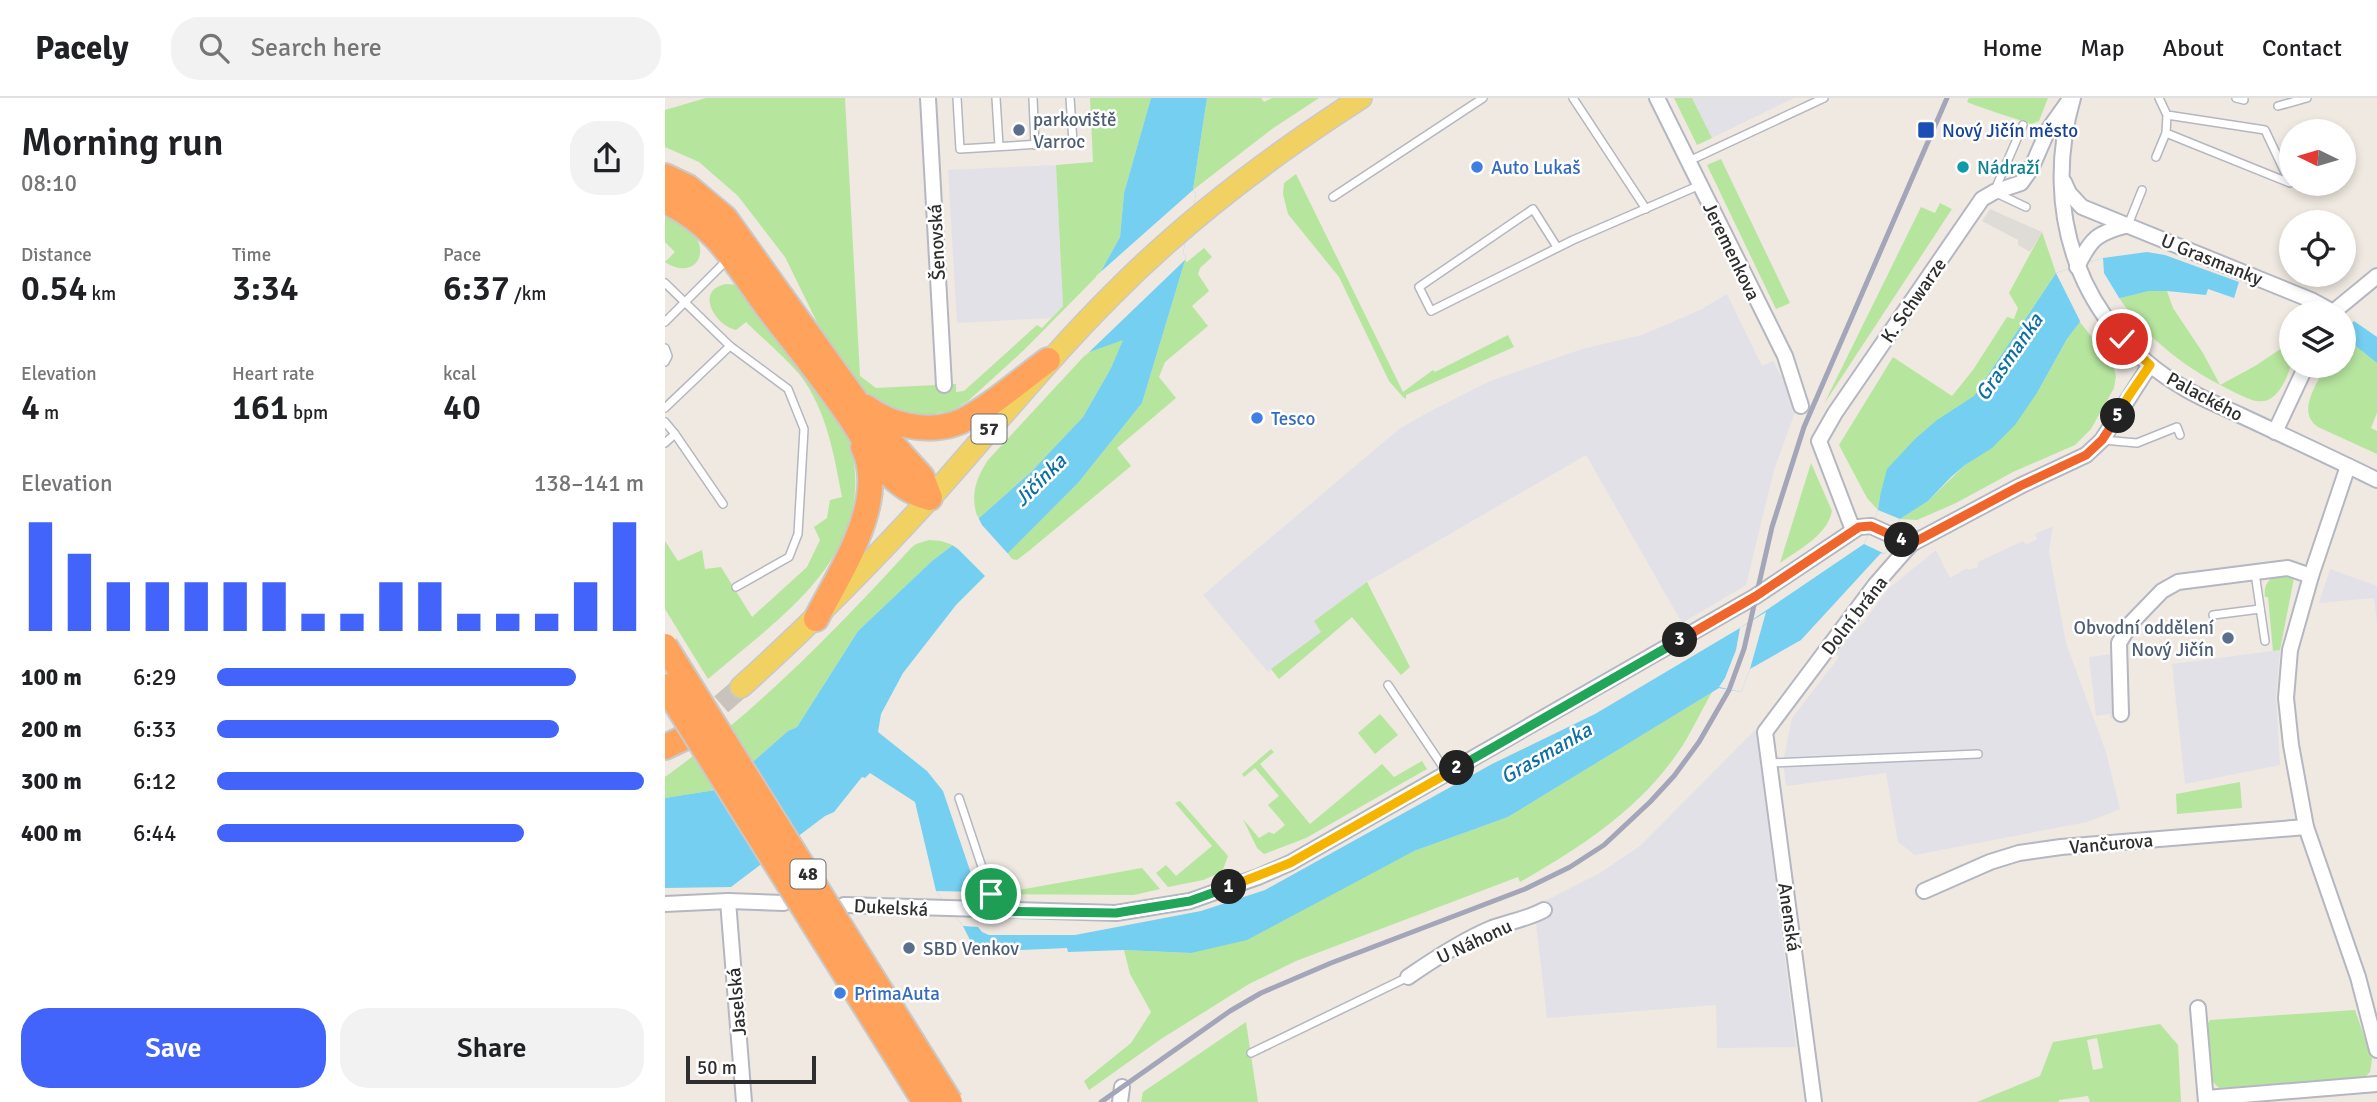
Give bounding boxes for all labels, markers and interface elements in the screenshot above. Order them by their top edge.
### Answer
search box [171,17,661,80]
text: Pacely [35,28,129,69]
icon: search [195,29,233,67]
text: Search here [251,32,382,64]
text: Home [1982,33,2042,63]
text: Map [2080,33,2125,63]
text: About [2163,33,2224,63]
text: Contact [2262,33,2342,63]
place label: parkoviště Varroc [1033,108,1116,154]
text: Morning run [21,119,224,166]
place label: Nový Jičín město [1942,119,2078,143]
north arrow [2279,119,2355,196]
map controls [2279,119,2356,378]
marker: Nový Jičín město [1916,120,1936,140]
button: share [570,121,644,195]
marker: parkoviště Varroc [1011,122,1027,138]
place label: Auto Lukaš [1491,156,1581,180]
place label: Nádraží [1977,156,2041,180]
marker: Auto Lukaš [1469,159,1485,175]
marker: Nádraží [1955,159,1971,175]
text: 08:10 [21,169,77,198]
street label: Jeremenkova [1697,198,1765,304]
street label: Šenovská [922,203,951,281]
button: locate [2279,210,2356,287]
street label: U Grasmanky [2157,229,2266,291]
text: Distance [21,243,92,267]
text: Time [232,243,271,267]
text: Pace [443,243,481,267]
street label: K. Schwarze [1876,254,1952,348]
text: 0.54 [21,267,87,310]
text: 3:34 [232,267,299,310]
text: 6:37 [443,267,510,310]
text: km [87,282,116,306]
text: /km [510,282,546,306]
button: layers [2279,301,2356,378]
water label: Grasmanka [1969,307,2049,406]
pin [2092,309,2152,369]
icon: check [2103,320,2141,358]
text: Elevation [21,362,97,386]
text: Heart rate [232,362,314,386]
text: kcal [443,362,476,386]
street label: Palackého [2162,367,2247,427]
text: 4 [21,386,40,429]
text: 161 [232,386,289,429]
text: 40 [443,386,481,429]
pin: 5 [2101,398,2135,434]
text: m [40,401,59,425]
text: bpm [289,401,328,425]
text: 5 [2112,403,2123,427]
place label: Tesco [1271,407,1315,431]
marker: Tesco [1249,410,1265,426]
road number: 57 [971,414,1007,444]
water label: Jičínka [1008,447,1073,512]
text: Elevation [21,469,113,498]
text: 138–141 m [534,469,644,498]
pin: 4 [1885,522,1919,558]
text: 4 [1896,527,1907,551]
street label: Dolní brána [1816,571,1893,660]
place label: Obvodní oddělení Nový Jičín [2074,616,2215,662]
pin: 3 [1663,622,1697,658]
text: 3 [1674,627,1685,651]
marker: Obvodní oddělení Nový Jičín [2220,630,2236,646]
text: 100 m [21,663,82,692]
text: 6:29 [133,663,176,692]
text: 200 m [21,715,82,744]
text: 6:33 [133,715,176,744]
water label: Grasmanka [1496,716,1597,789]
pin: 2 [1439,750,1475,786]
text: 2 [1451,755,1462,779]
text: 300 m [21,767,82,796]
text: 6:12 [133,767,176,796]
text: 400 m [21,819,82,848]
text: 6:44 [133,819,176,848]
street label: Vančurova [2068,828,2154,860]
road number: 48 [790,860,825,888]
pin [961,864,1021,924]
pin: 1 [1211,870,1247,904]
text: 1 [1223,874,1234,898]
icon: arrive [972,875,1010,913]
street label: Anenská [1772,881,1806,953]
street label: Dukelská [853,894,929,922]
street label: U Náhonu [1433,914,1516,970]
place label: SBD Venkov [923,937,1019,961]
marker: SBD Venkov [901,940,917,956]
street label: Jaselská [722,967,752,1037]
place label: PrimaAuta [854,982,940,1006]
marker: PrimaAuta [832,985,848,1001]
button: Save [21,1008,326,1088]
button: Share [340,1008,644,1088]
scale bar [686,1053,815,1085]
text: 50 m [697,1056,737,1080]

